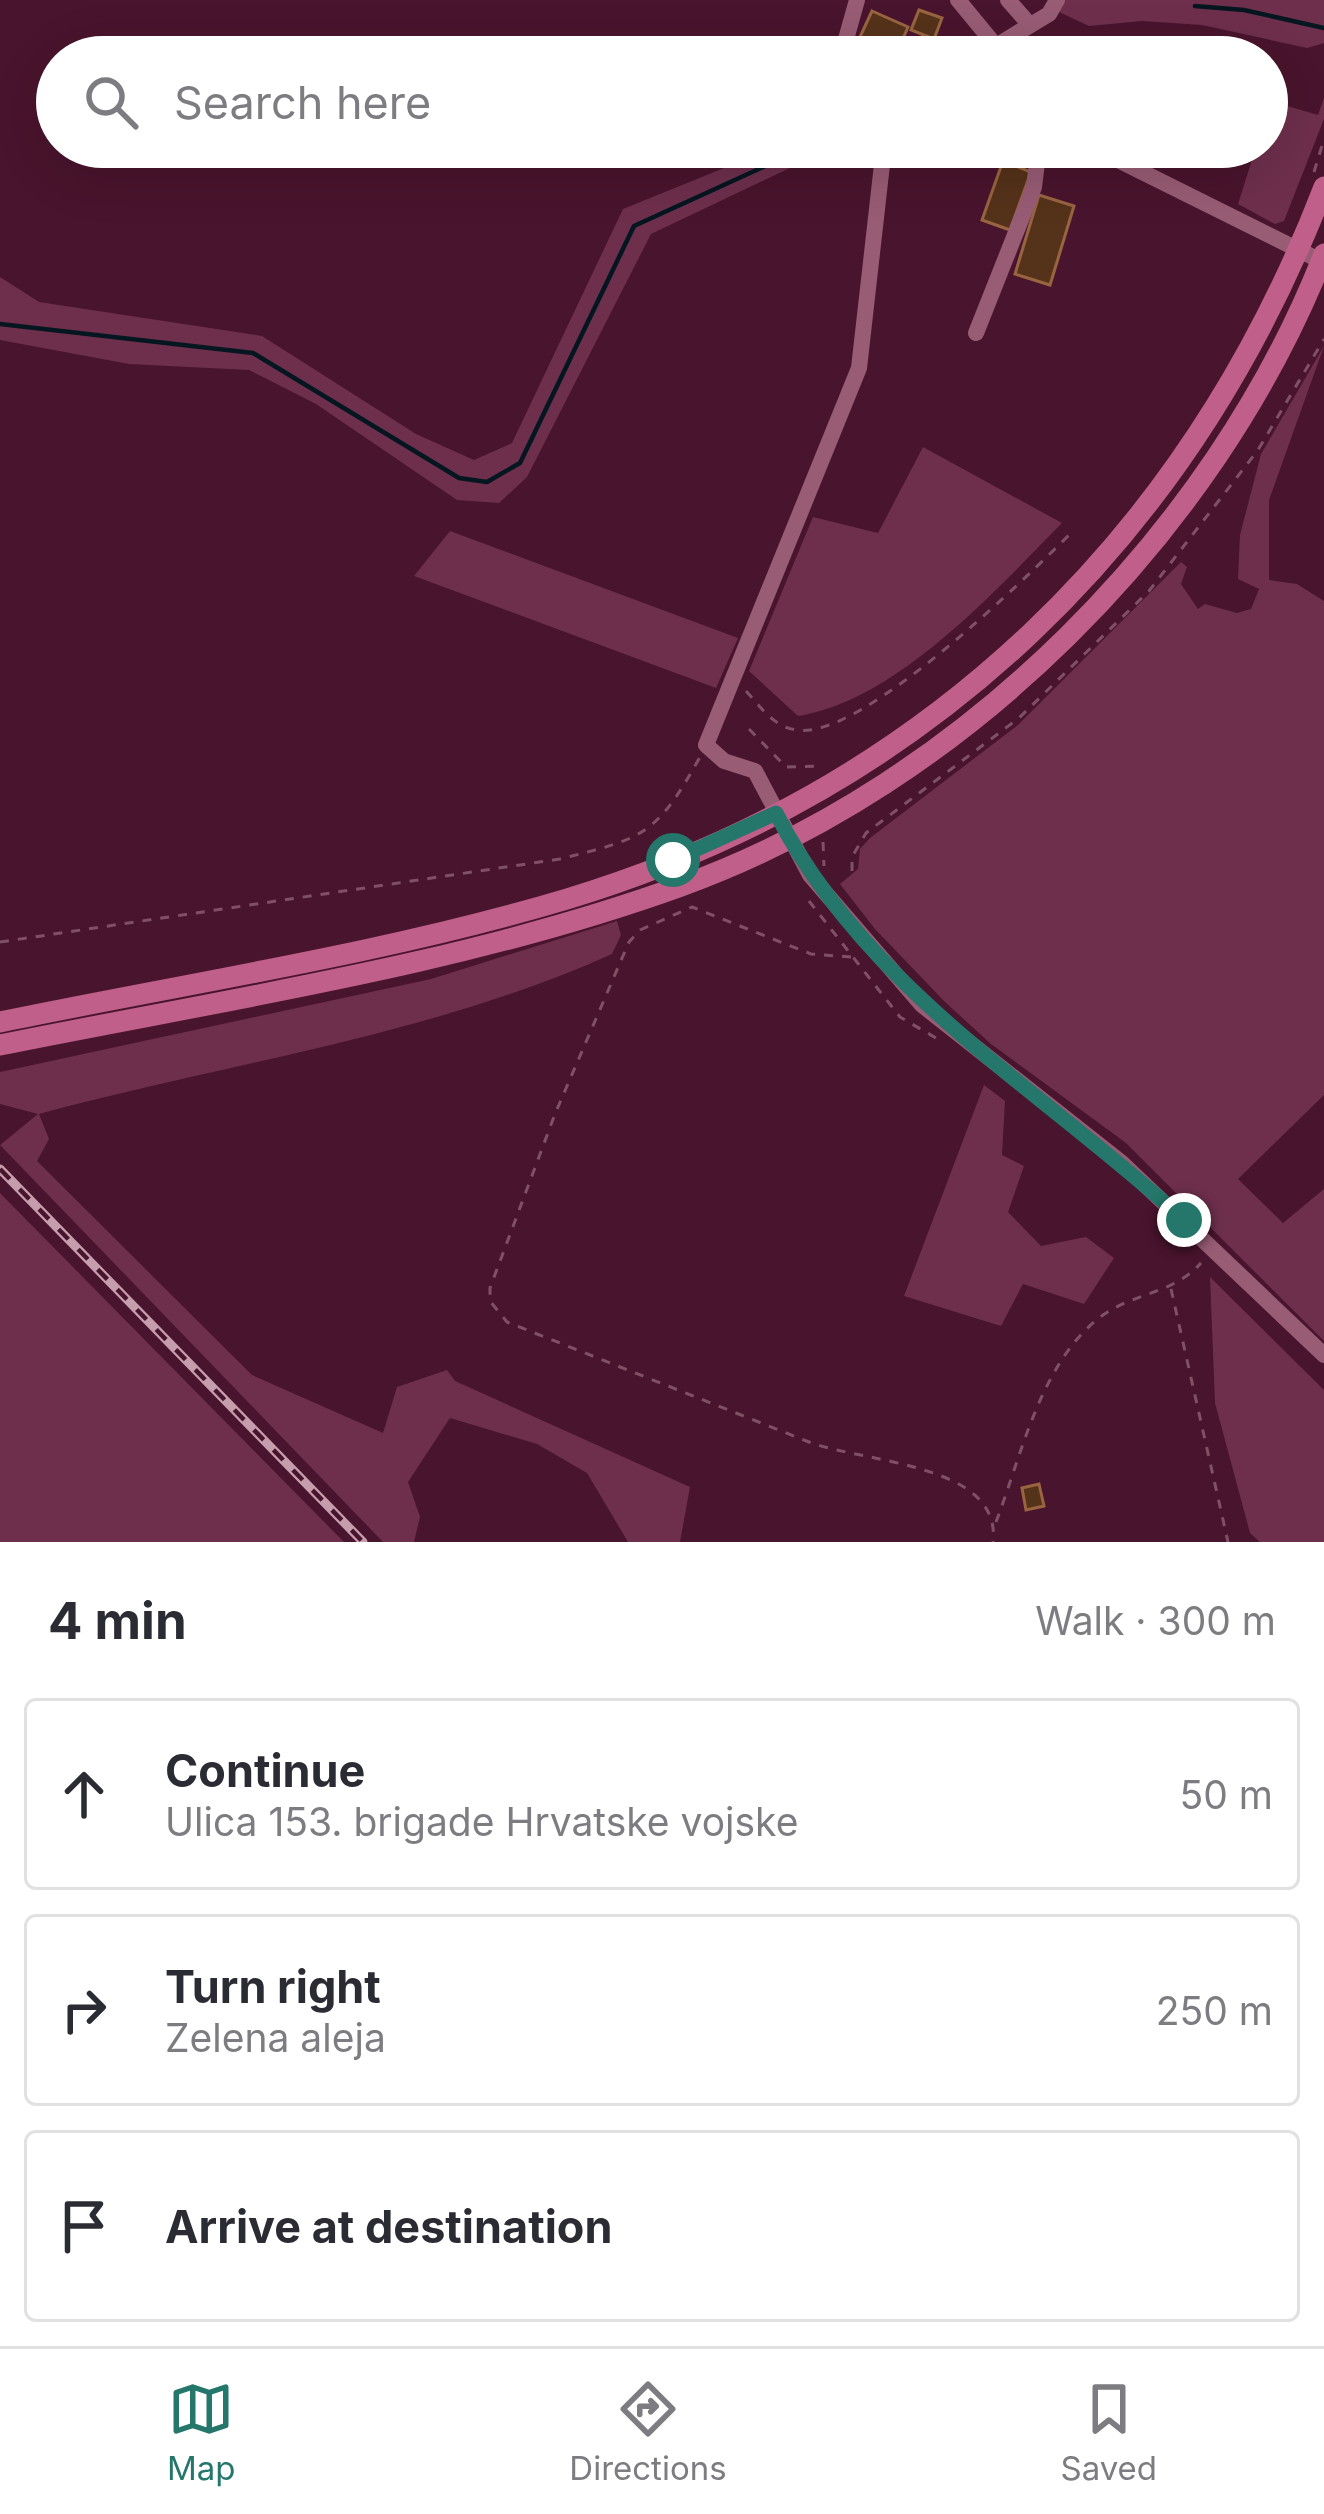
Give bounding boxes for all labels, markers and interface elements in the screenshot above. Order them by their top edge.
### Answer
search box [36,36,1288,168]
icon: search [78,69,144,135]
text: Search here [174,75,431,130]
route start [646,833,700,887]
route end [1157,1193,1211,1247]
text: 4 min [48,1590,187,1651]
text: Walk · 300 m [1035,1597,1276,1644]
text: Continue [165,1743,365,1798]
icon: ahead [51,1761,117,1827]
text: 50 m [1180,1771,1273,1818]
text: Ulica 153. brigade Hrvatske vojske [165,1798,798,1845]
text: Turn right [165,1959,381,2014]
icon: right [51,1977,117,2043]
text: 250 m [1156,1987,1273,2034]
text: Zelena aleja [165,2014,386,2061]
icon: arrive [51,2193,117,2259]
text: Arrive at destination [165,2199,612,2254]
tab: Map [167,2376,235,2488]
tab: Directions [569,2376,727,2488]
tab: Saved [1060,2376,1157,2488]

